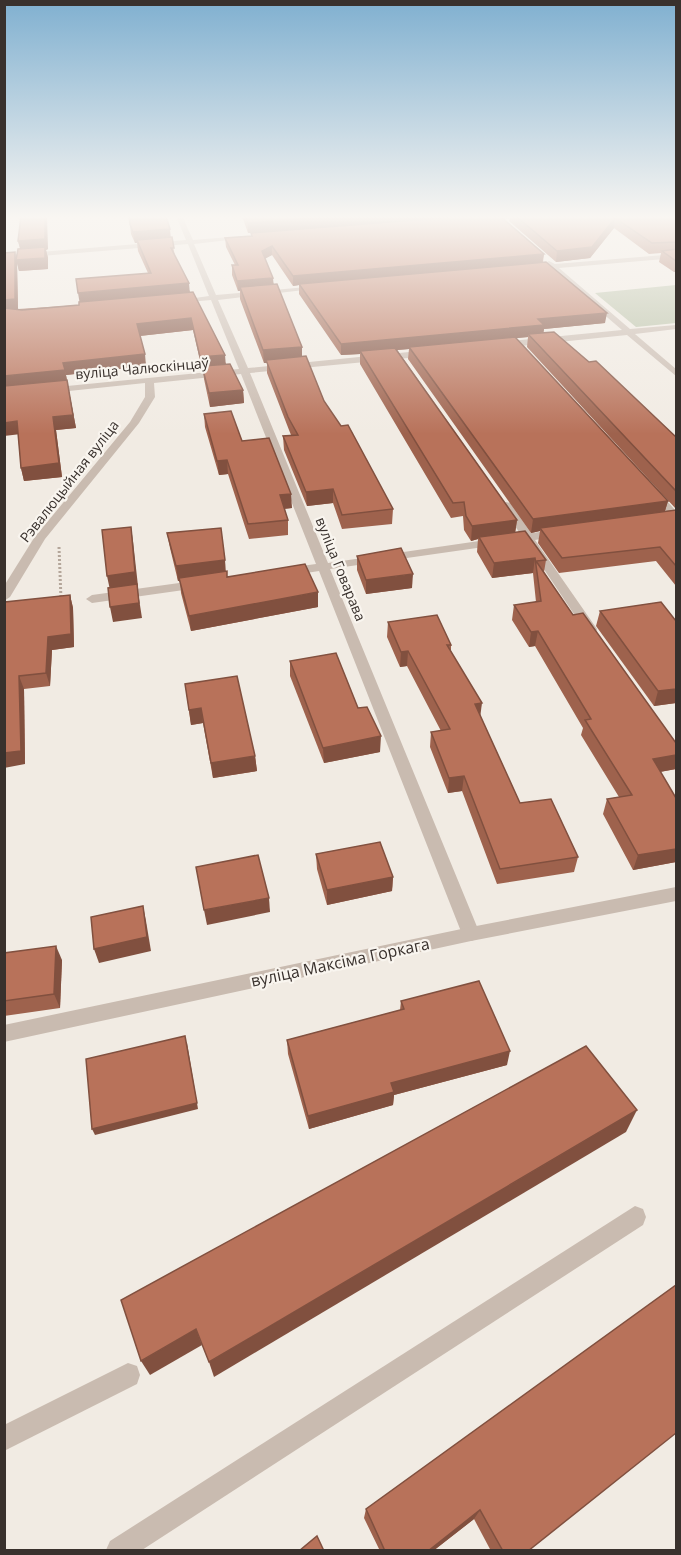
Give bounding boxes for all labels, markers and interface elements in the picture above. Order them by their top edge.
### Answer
street label: вуліца Чалюскінцаў [75,353,210,383]
street label: Рэвалюцыйная вуліца [15,416,123,546]
street label: вуліца Говарава [312,514,370,624]
street label: вуліца Максіма Горкага [249,932,431,992]

